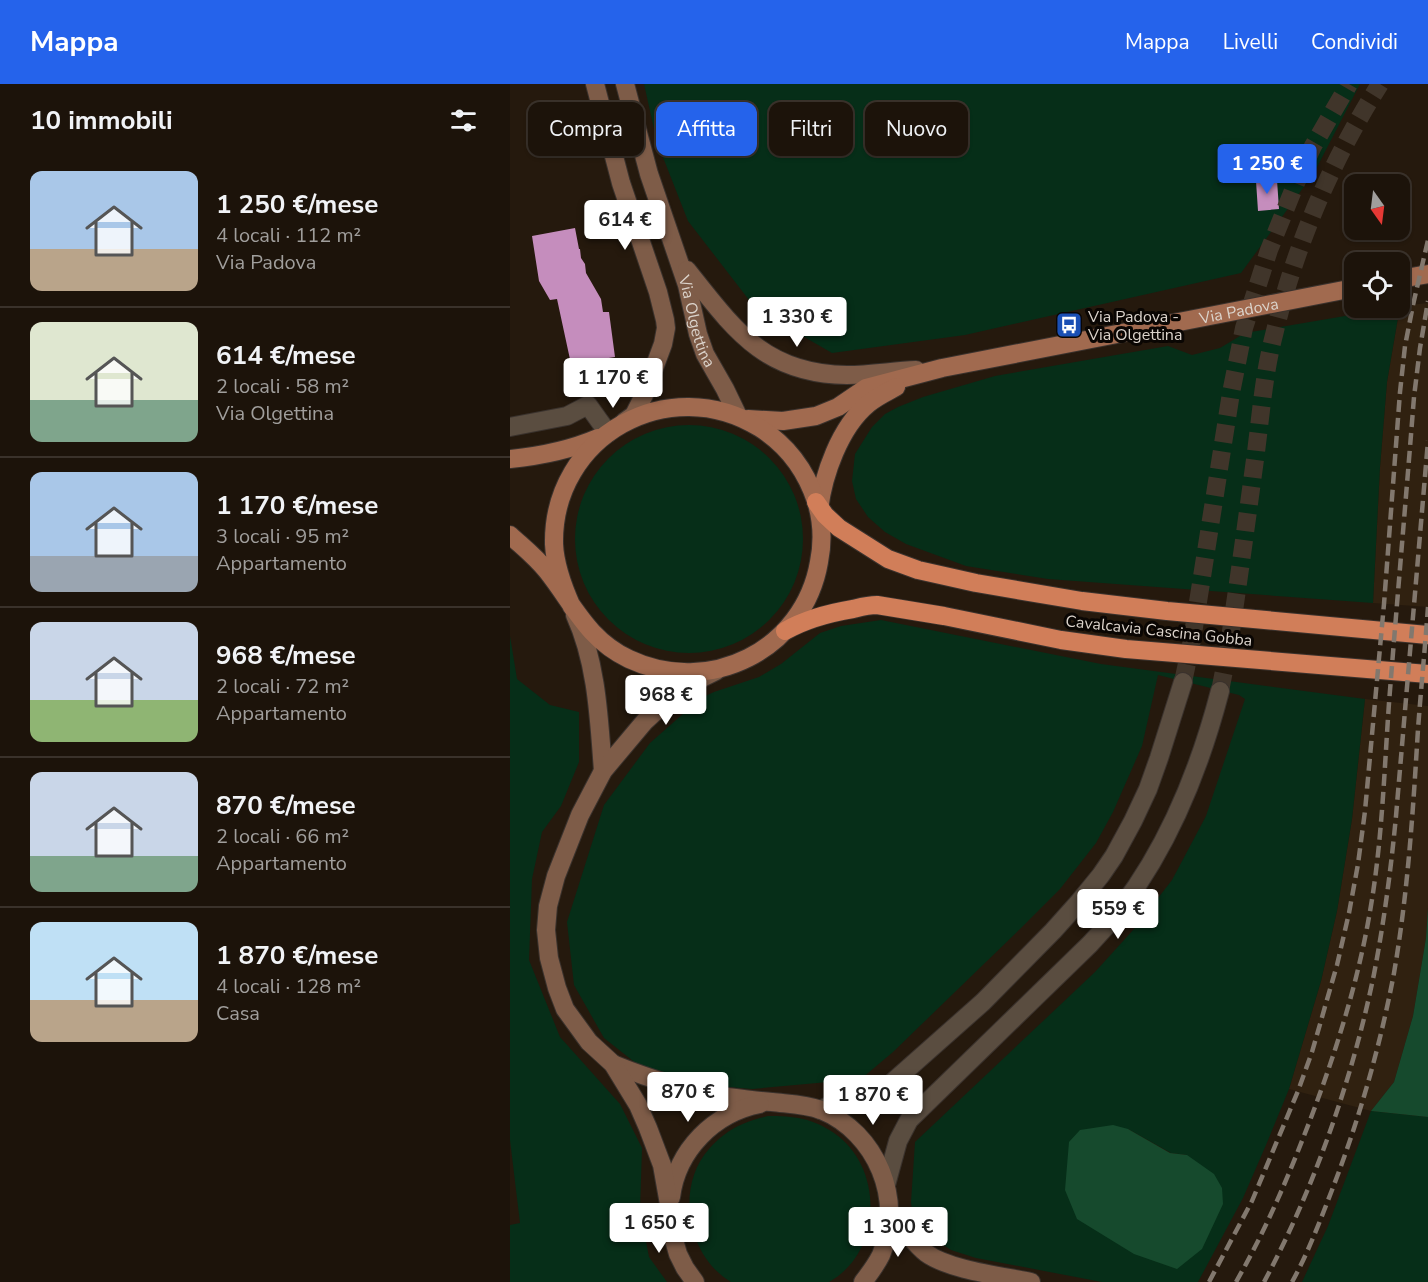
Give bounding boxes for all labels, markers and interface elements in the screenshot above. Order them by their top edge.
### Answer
text: Mappa [30,23,119,61]
text: Mappa [1125,28,1190,56]
text: Livelli [1223,28,1278,56]
text: Condividi [1311,28,1398,56]
chip: Compra [528,102,644,156]
chip: Affitta [656,102,757,156]
chip: Filtri [769,102,853,156]
chip: Nuovo [865,102,968,156]
text: 10 immobili [30,103,173,138]
icon: filters [447,104,480,137]
pin: 1 250 € [1212,144,1322,195]
text: 1 250 € [1232,150,1302,177]
north arrow [1344,174,1410,240]
map controls [1344,174,1410,318]
text: 1 250 €/mese [216,187,378,222]
icon: home [78,195,150,267]
pin: 614 € [583,200,667,251]
text: 614 € [598,206,652,233]
text: 4 locali · 112 m² [216,222,361,249]
text: Via Padova [216,249,316,276]
button: locate [1344,252,1410,318]
street label: Via Olgettina [672,272,720,372]
street label: Via Padova [1197,293,1281,330]
pin: 1 330 € [742,297,852,348]
text: 1 330 € [762,303,832,330]
place label: Via Padova - Via Olgettina [1087,306,1182,346]
bus stop icon: Via Padova - Via Olgettina [1054,310,1084,340]
text: 614 €/mese [216,338,356,373]
icon: home [78,346,150,418]
pin: 1 170 € [558,358,668,409]
text: 1 170 € [578,364,648,391]
text: 2 locali · 58 m² [216,373,349,400]
text: Via Olgettina [216,400,334,427]
text: 1 170 €/mese [216,488,378,523]
icon: home [78,496,150,568]
text: 3 locali · 95 m² [216,523,349,550]
text: Appartamento [216,550,347,577]
street label: Cavalcavia Cascina Gobba [1064,610,1253,652]
text: 968 €/mese [216,638,356,673]
icon: home [78,646,150,718]
text: 2 locali · 72 m² [216,673,349,700]
pin: 968 € [624,675,708,726]
text: 968 € [639,681,693,708]
text: Appartamento [216,700,347,727]
text: 870 €/mese [216,788,356,823]
icon: home [78,796,150,868]
text: 2 locali · 66 m² [216,823,349,850]
text: Appartamento [216,850,347,877]
pin: 559 € [1076,889,1160,940]
text: 559 € [1091,895,1145,922]
text: 1 870 €/mese [216,938,378,973]
icon: home [78,946,150,1018]
text: 4 locali · 128 m² [216,973,361,1000]
text: Casa [216,1000,260,1027]
pin: 870 € [646,1072,730,1123]
pin: 1 870 € [818,1075,928,1126]
text: 870 € [661,1078,715,1105]
text: 1 870 € [838,1081,908,1108]
pin: 1 650 € [604,1203,714,1254]
pin: 1 300 € [843,1207,953,1258]
text: 1 650 € [624,1209,694,1236]
text: 1 300 € [863,1213,933,1240]

